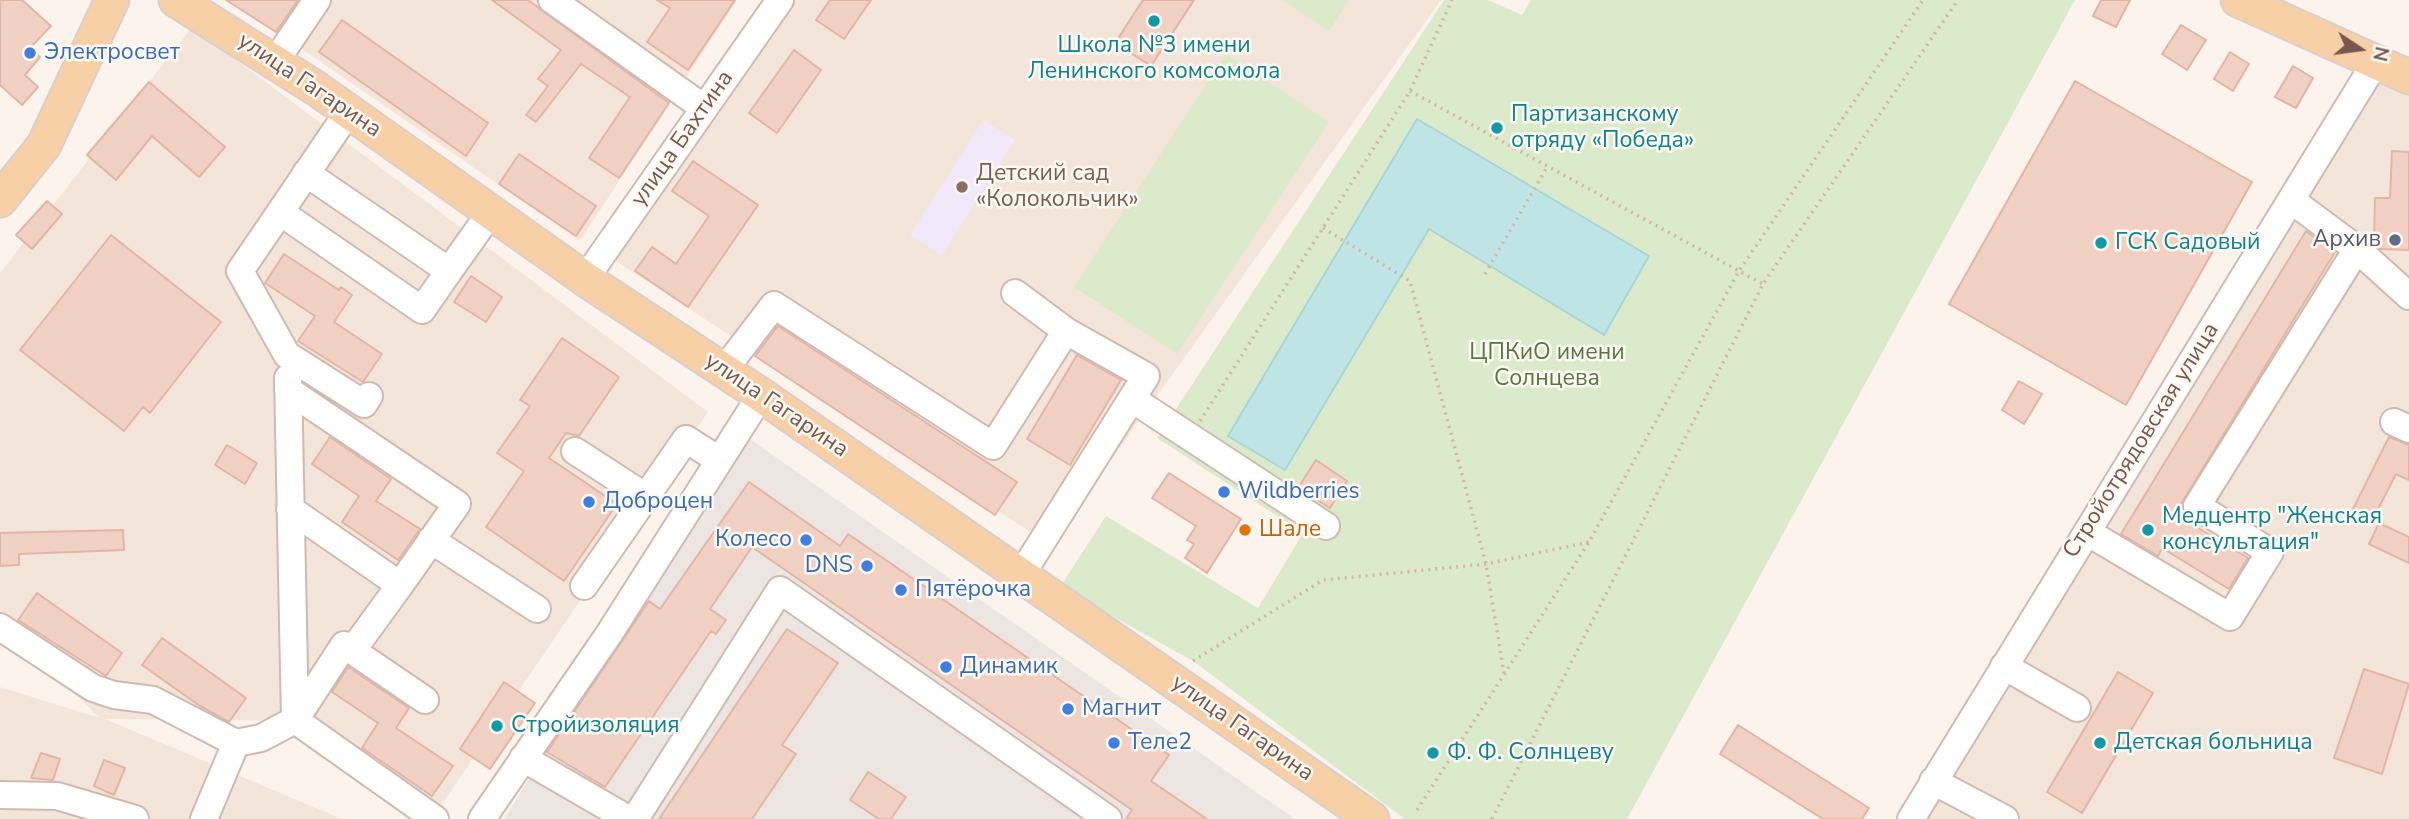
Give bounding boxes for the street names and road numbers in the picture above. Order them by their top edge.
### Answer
street label: улица Гагарина [232,28,386,144]
street label: улица Бахтина [626,66,740,212]
street label: Стройотрядовская улица [2058,318,2226,564]
street label: улица Гагарина [699,348,853,464]
street label: улица Гагарина [1166,670,1318,788]

